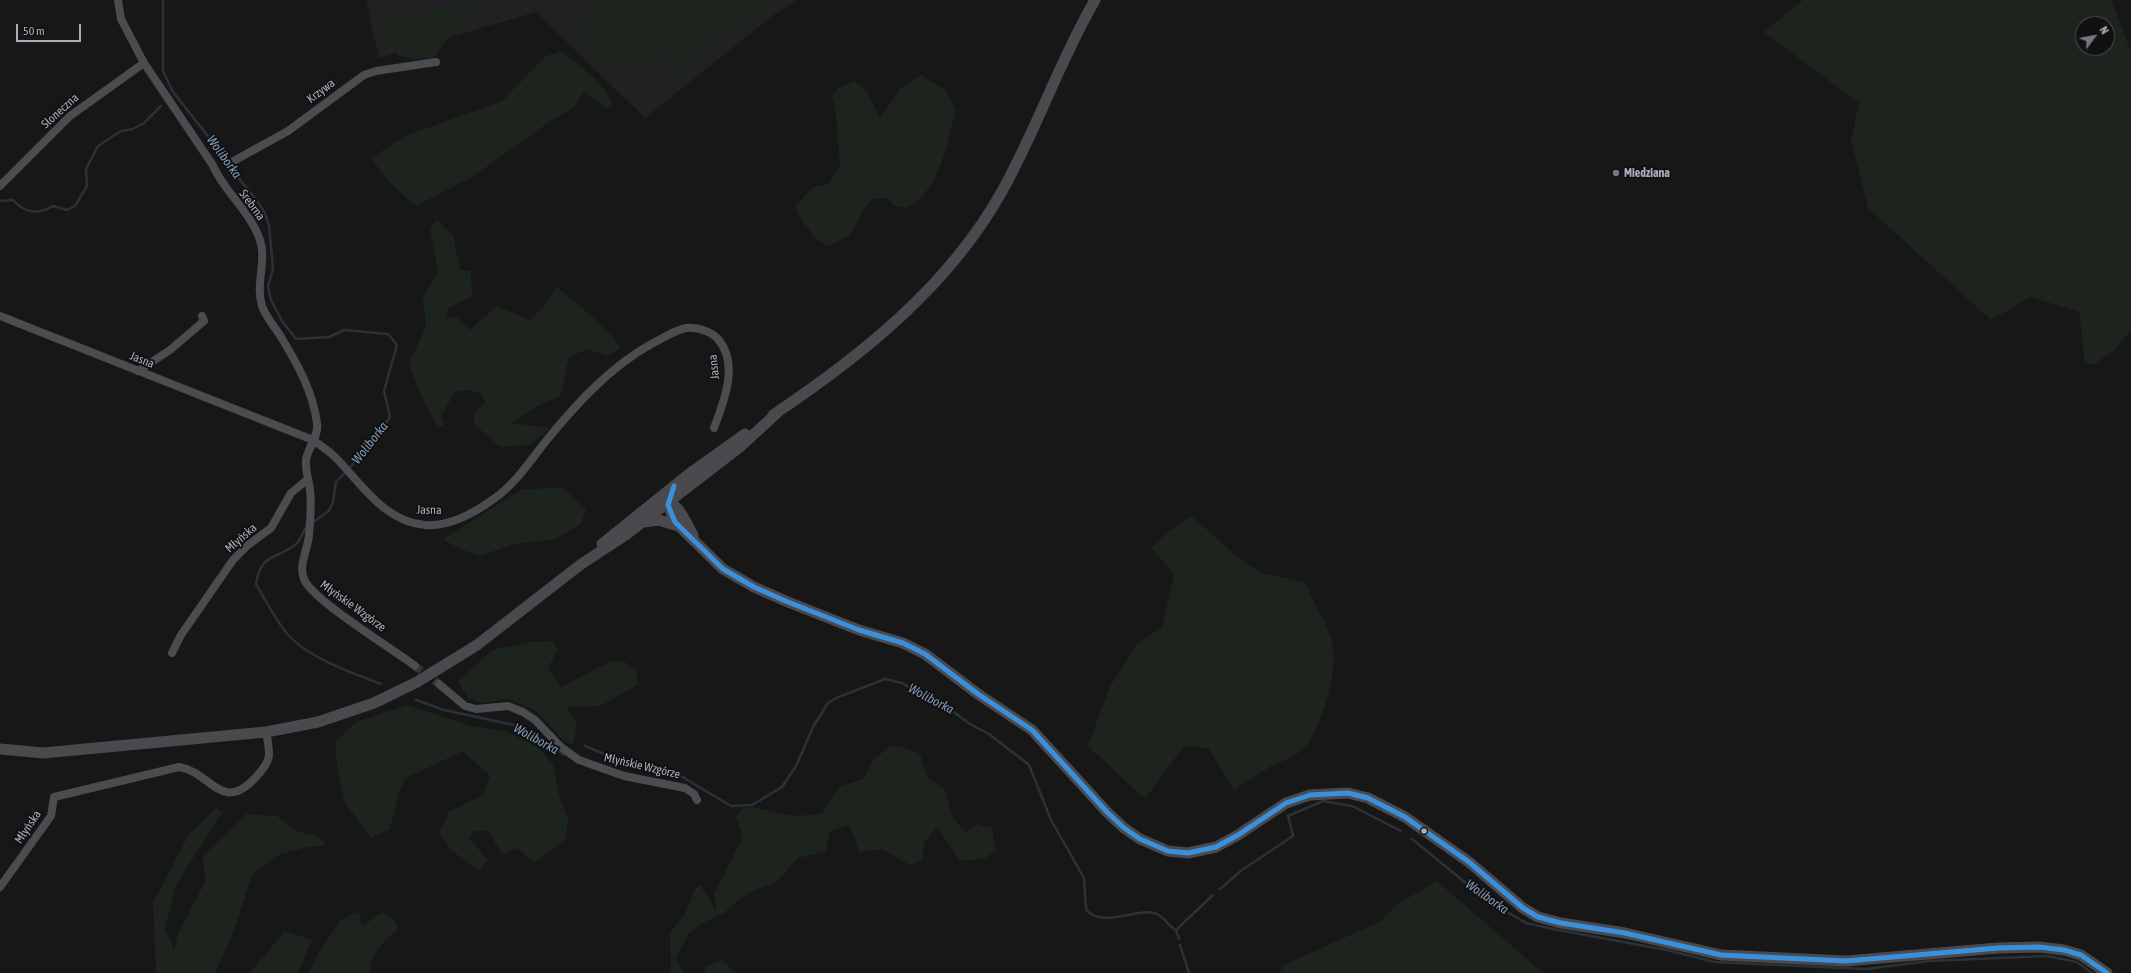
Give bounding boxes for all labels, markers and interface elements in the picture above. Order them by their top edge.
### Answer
scale bar [18,16,83,42]
north arrow [2075,16,2115,56]
text: 50 m [23,24,45,38]
text: N [2098,24,2111,36]
street label: Krzywa [304,76,338,106]
street label: Słoneczna [38,91,82,131]
water label: Woliborka [203,133,245,181]
place label: Miedziana [1624,166,1670,180]
marker: Miedziana [1611,168,1621,178]
street label: Srebrna [236,187,268,223]
street label: Jasna [128,349,156,371]
street label: Jasna [706,354,722,380]
water label: Woliborka [349,419,391,467]
street label: Jasna [416,503,442,517]
street label: Młyńska [222,520,260,556]
street label: Młyńskie Wzgórze [317,577,389,635]
water label: Woliborka [906,681,956,717]
water label: Woliborka [511,720,561,758]
street label: Młyńskie Wzgórze [603,750,681,782]
street label: Młyńska [12,808,44,846]
unlabelled marker [1419,826,1429,836]
water label: Woliborka [1462,877,1512,917]

